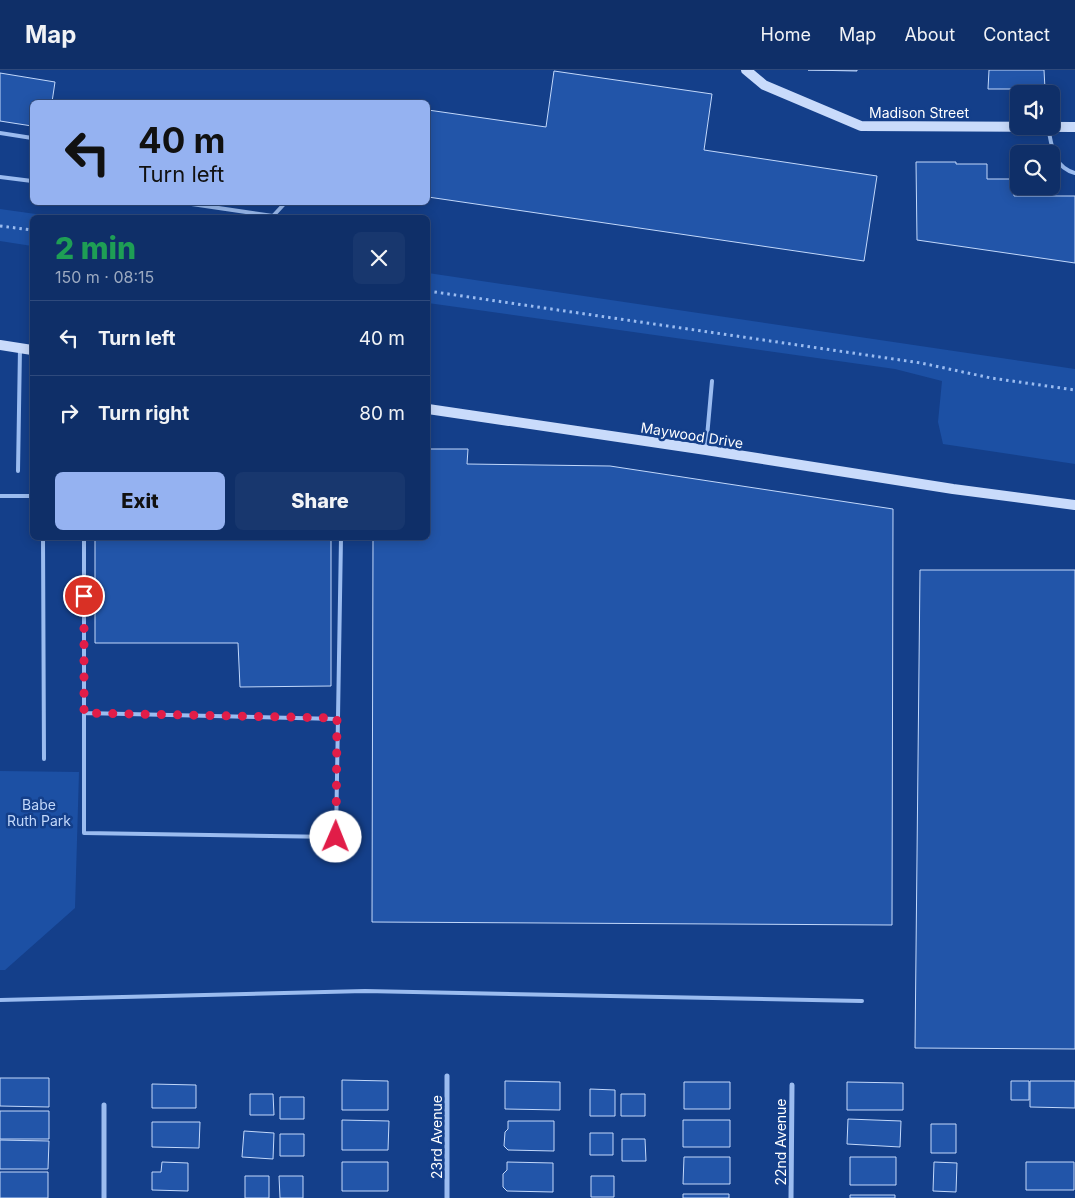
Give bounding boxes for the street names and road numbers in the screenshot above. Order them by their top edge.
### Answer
street label: Madison Street [869,104,969,121]
street label: Maywood Drive [640,419,744,451]
street label: 23rd Avenue [428,1095,445,1179]
street label: 22nd Avenue [772,1098,789,1186]

